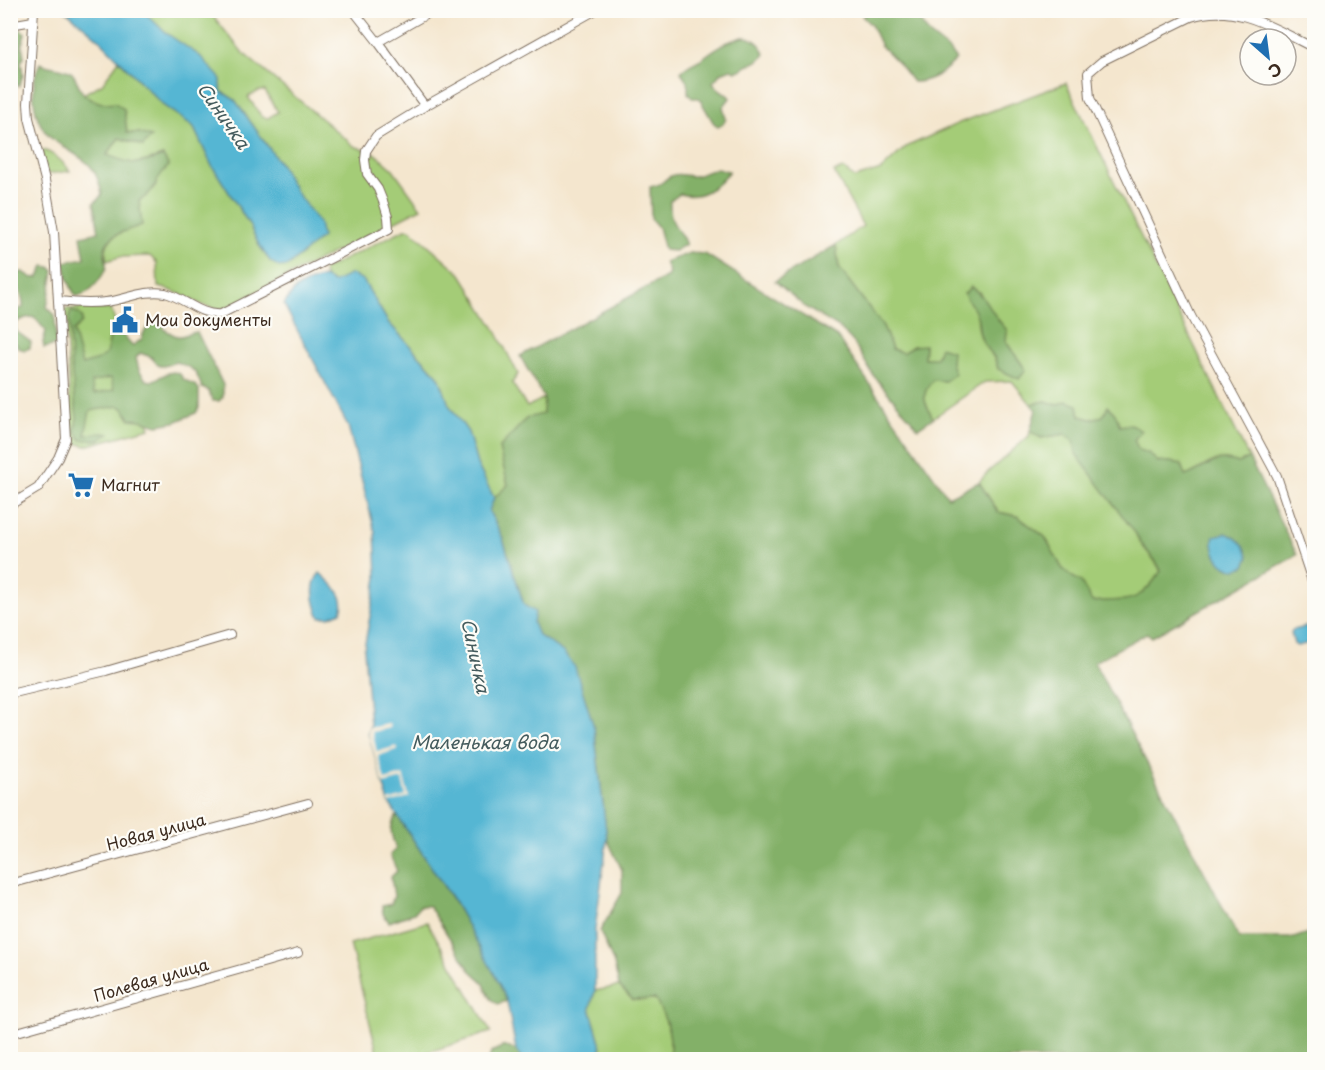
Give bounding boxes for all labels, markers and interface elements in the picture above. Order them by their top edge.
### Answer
north arrow [1238,27,1298,87]
text: С [1265,58,1286,85]
water label: Синичка [191,76,257,154]
public building icon: Мои документы [110,305,140,335]
place label: Мои документы [145,307,272,331]
supermarket icon: Магнит [66,470,96,500]
place label: Магнит [101,472,161,496]
water label: Синичка [455,616,498,696]
water label: Маленькая вода [411,728,559,755]
street label: Новая улица [103,806,208,856]
street label: Полевая улица [90,951,211,1007]

